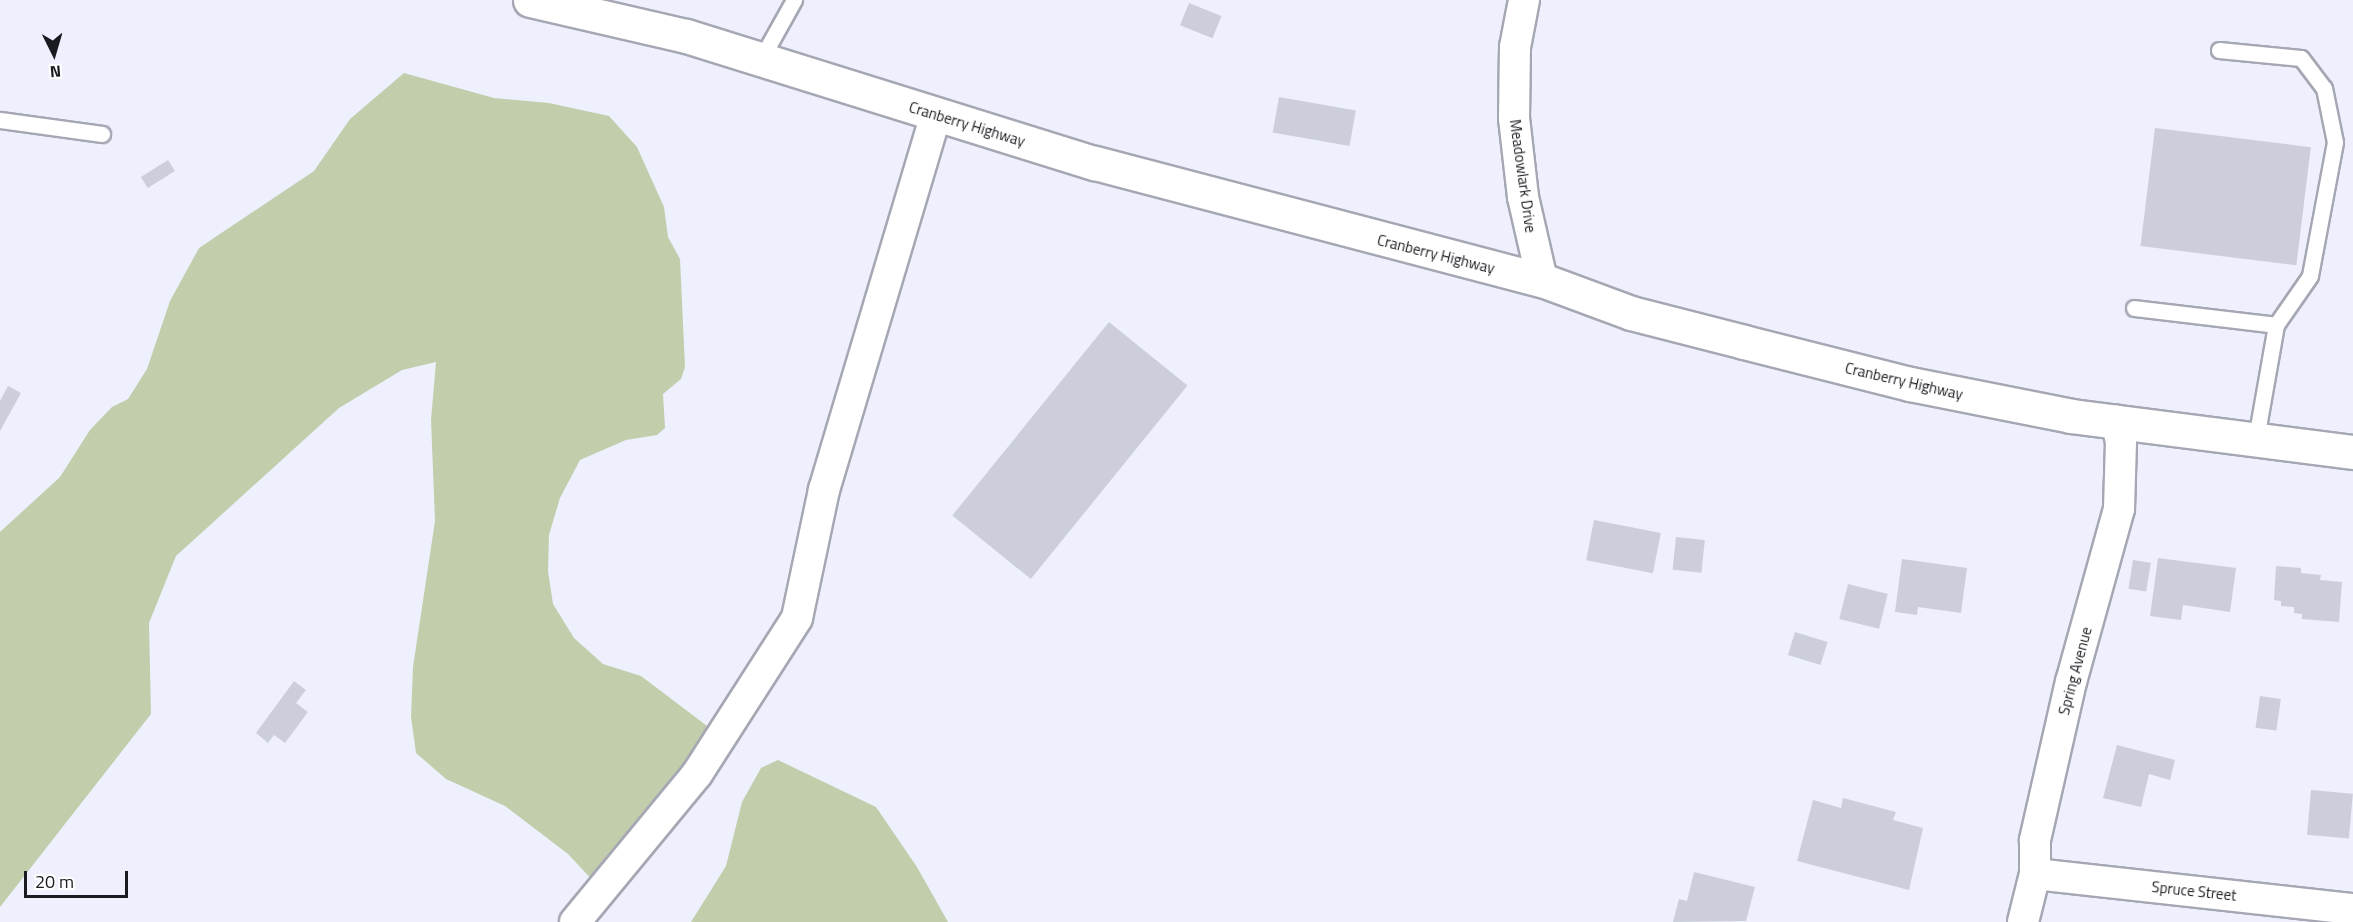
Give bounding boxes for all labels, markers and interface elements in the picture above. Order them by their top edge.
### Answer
north arrow [24,24,84,84]
text: N [49,59,62,84]
street label: Cranberry Highway [907,98,1027,150]
street label: Meadowlark Drive [1506,118,1540,234]
street label: Cranberry Highway [1375,231,1497,277]
street label: Cranberry Highway [1843,359,1965,403]
street label: Spring Avenue [2055,625,2095,717]
scale bar [27,859,130,897]
text: 20 m [35,868,74,895]
street label: Spruce Street [2151,878,2237,904]

